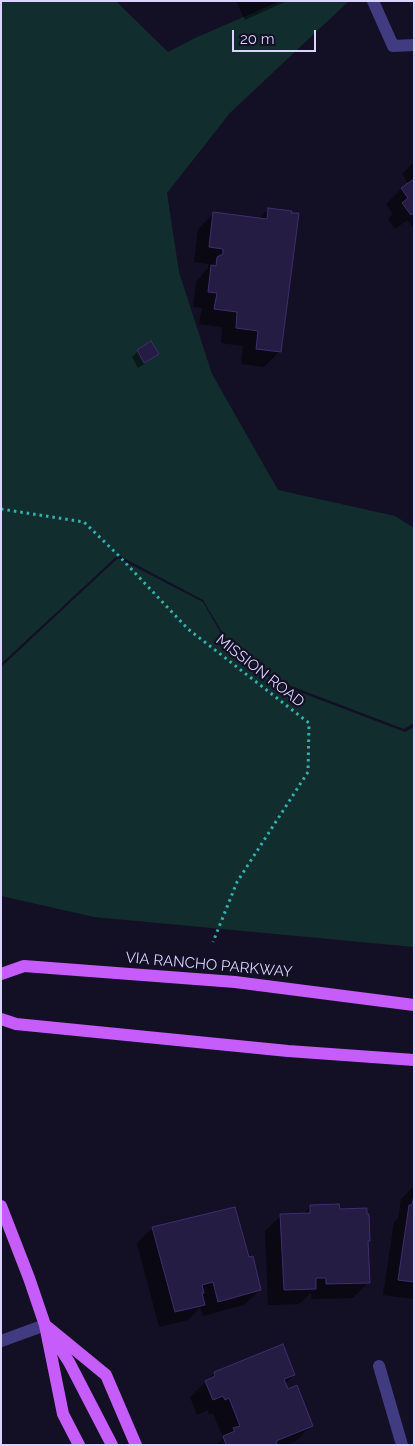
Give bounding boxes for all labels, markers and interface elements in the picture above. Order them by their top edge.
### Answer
scale bar [235,20,319,52]
text: 20 m [240,30,275,48]
street label: MISSION ROAD [212,631,308,711]
street label: VIA RANCHO PARKWAY [125,949,293,981]

